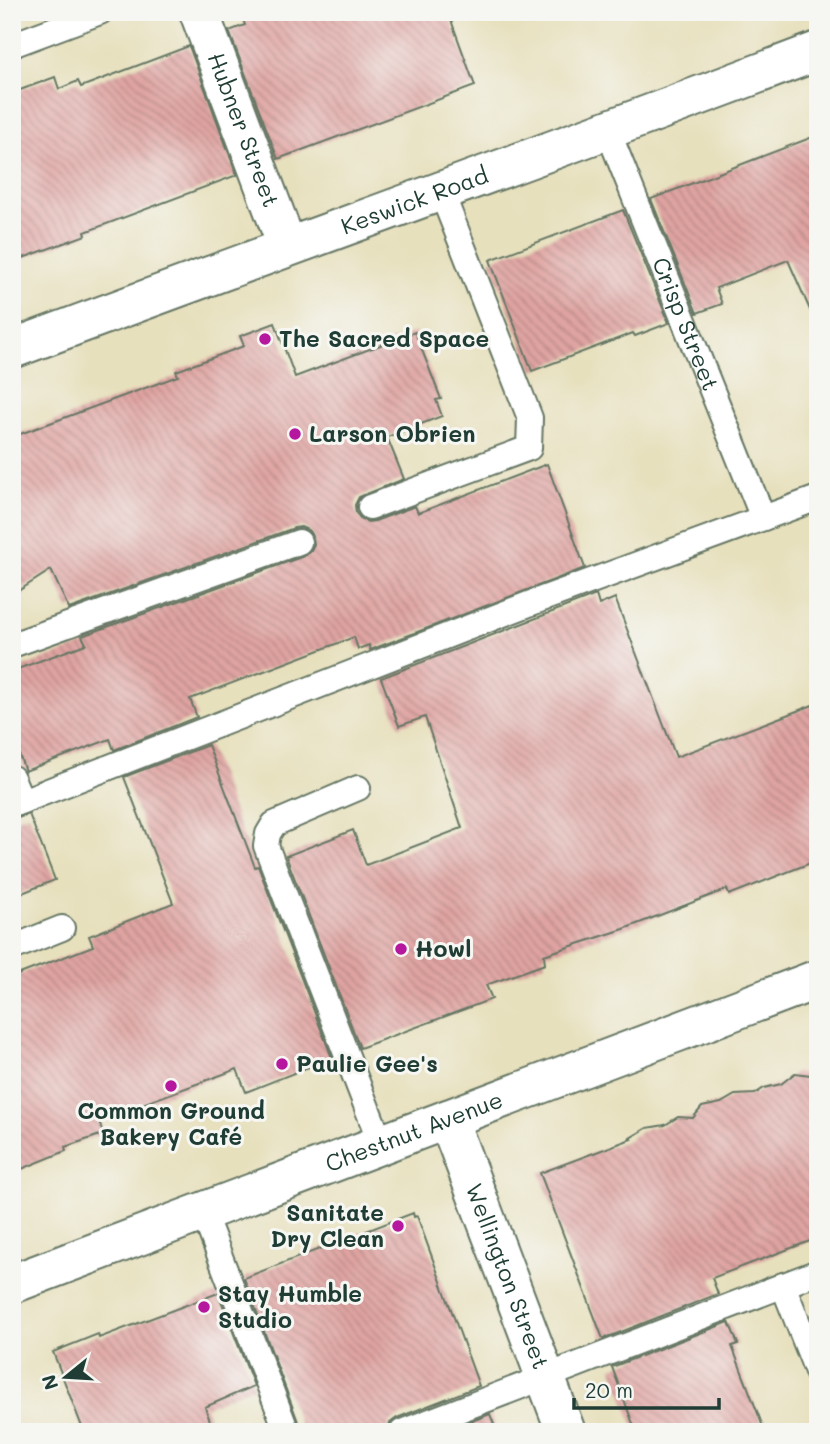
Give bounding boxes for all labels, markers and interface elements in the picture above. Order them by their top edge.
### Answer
street label: Hubner Street [202,48,287,211]
street label: Keswick Road [336,159,492,241]
street label: Crisp Street [646,253,726,395]
place label: The Sacred Space [279,323,489,353]
marker: The Sacred Space [257,331,273,347]
place label: Larson Obrien [309,418,475,448]
marker: Larson Obrien [287,426,303,442]
place label: Howl [415,933,471,963]
marker: Howl [393,941,409,957]
place label: Paulie Gee's [296,1048,438,1078]
marker: Paulie Gee's [274,1056,290,1072]
marker: Common Ground Bakery Café [163,1078,179,1094]
street label: Chestnut Avenue [321,1084,507,1178]
place label: Common Ground Bakery Café [77,1095,265,1151]
street label: Wellington Street [460,1179,557,1373]
place label: Sanitate Dry Clean [270,1197,384,1253]
marker: Sanitate Dry Clean [390,1218,406,1234]
place label: Stay Humble Studio [218,1278,362,1334]
marker: Stay Humble Studio [196,1299,212,1315]
north arrow [32,1342,102,1412]
scale bar [574,1367,720,1411]
text: N [35,1372,63,1393]
text: 20 m [585,1376,633,1403]

